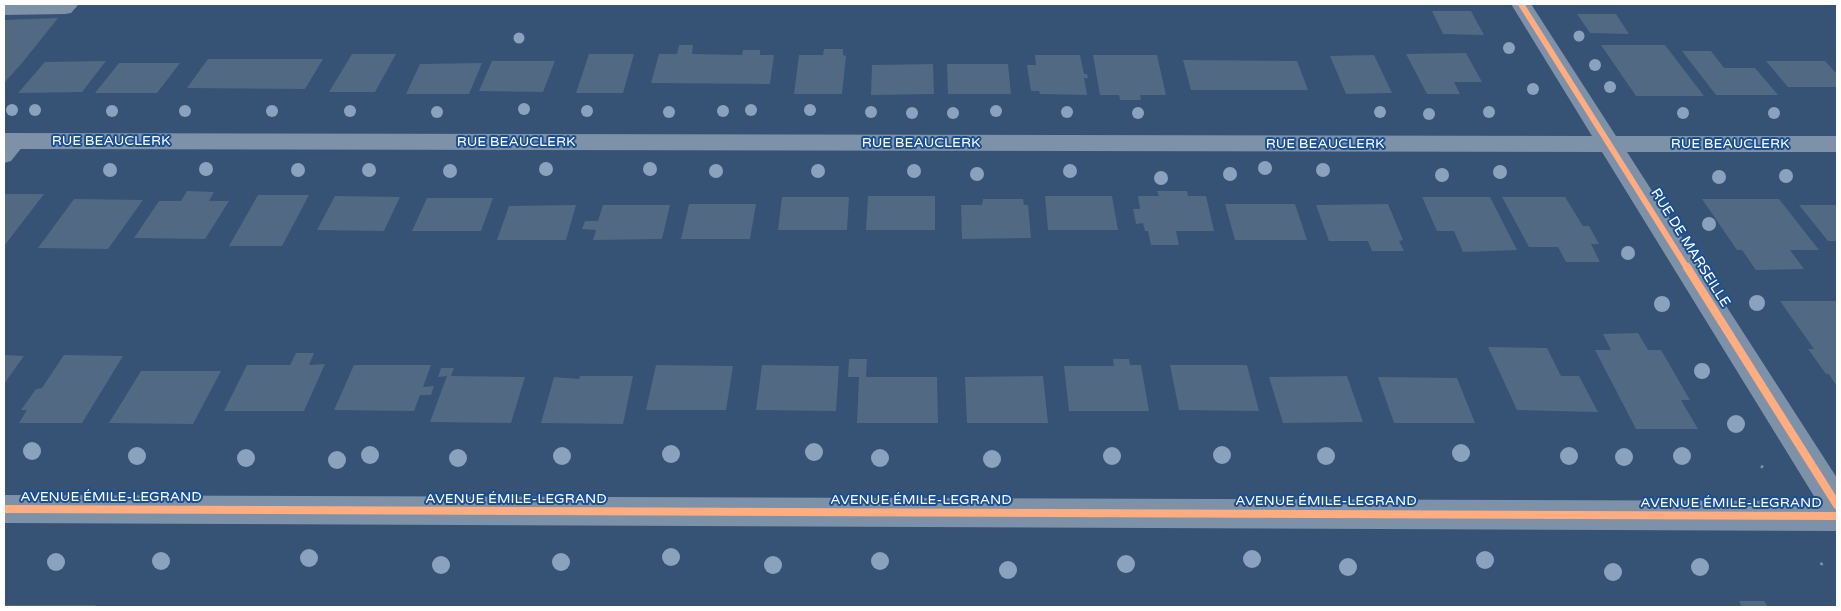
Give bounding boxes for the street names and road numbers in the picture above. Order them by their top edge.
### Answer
street label: RUE BEAUCLERK [52,133,170,149]
street label: RUE BEAUCLERK [457,134,575,150]
street label: RUE BEAUCLERK [862,135,980,151]
street label: RUE BEAUCLERK [1266,136,1384,152]
street label: RUE BEAUCLERK [1671,136,1789,152]
street label: RUE DE MARSEILLE [1647,186,1733,310]
street label: AVENUE ÉMILE-LEGRAND [20,489,202,505]
street label: AVENUE ÉMILE-LEGRAND [425,491,607,507]
street label: AVENUE ÉMILE-LEGRAND [830,492,1012,508]
street label: AVENUE ÉMILE-LEGRAND [1235,493,1417,509]
street label: AVENUE ÉMILE-LEGRAND [1640,495,1822,511]

